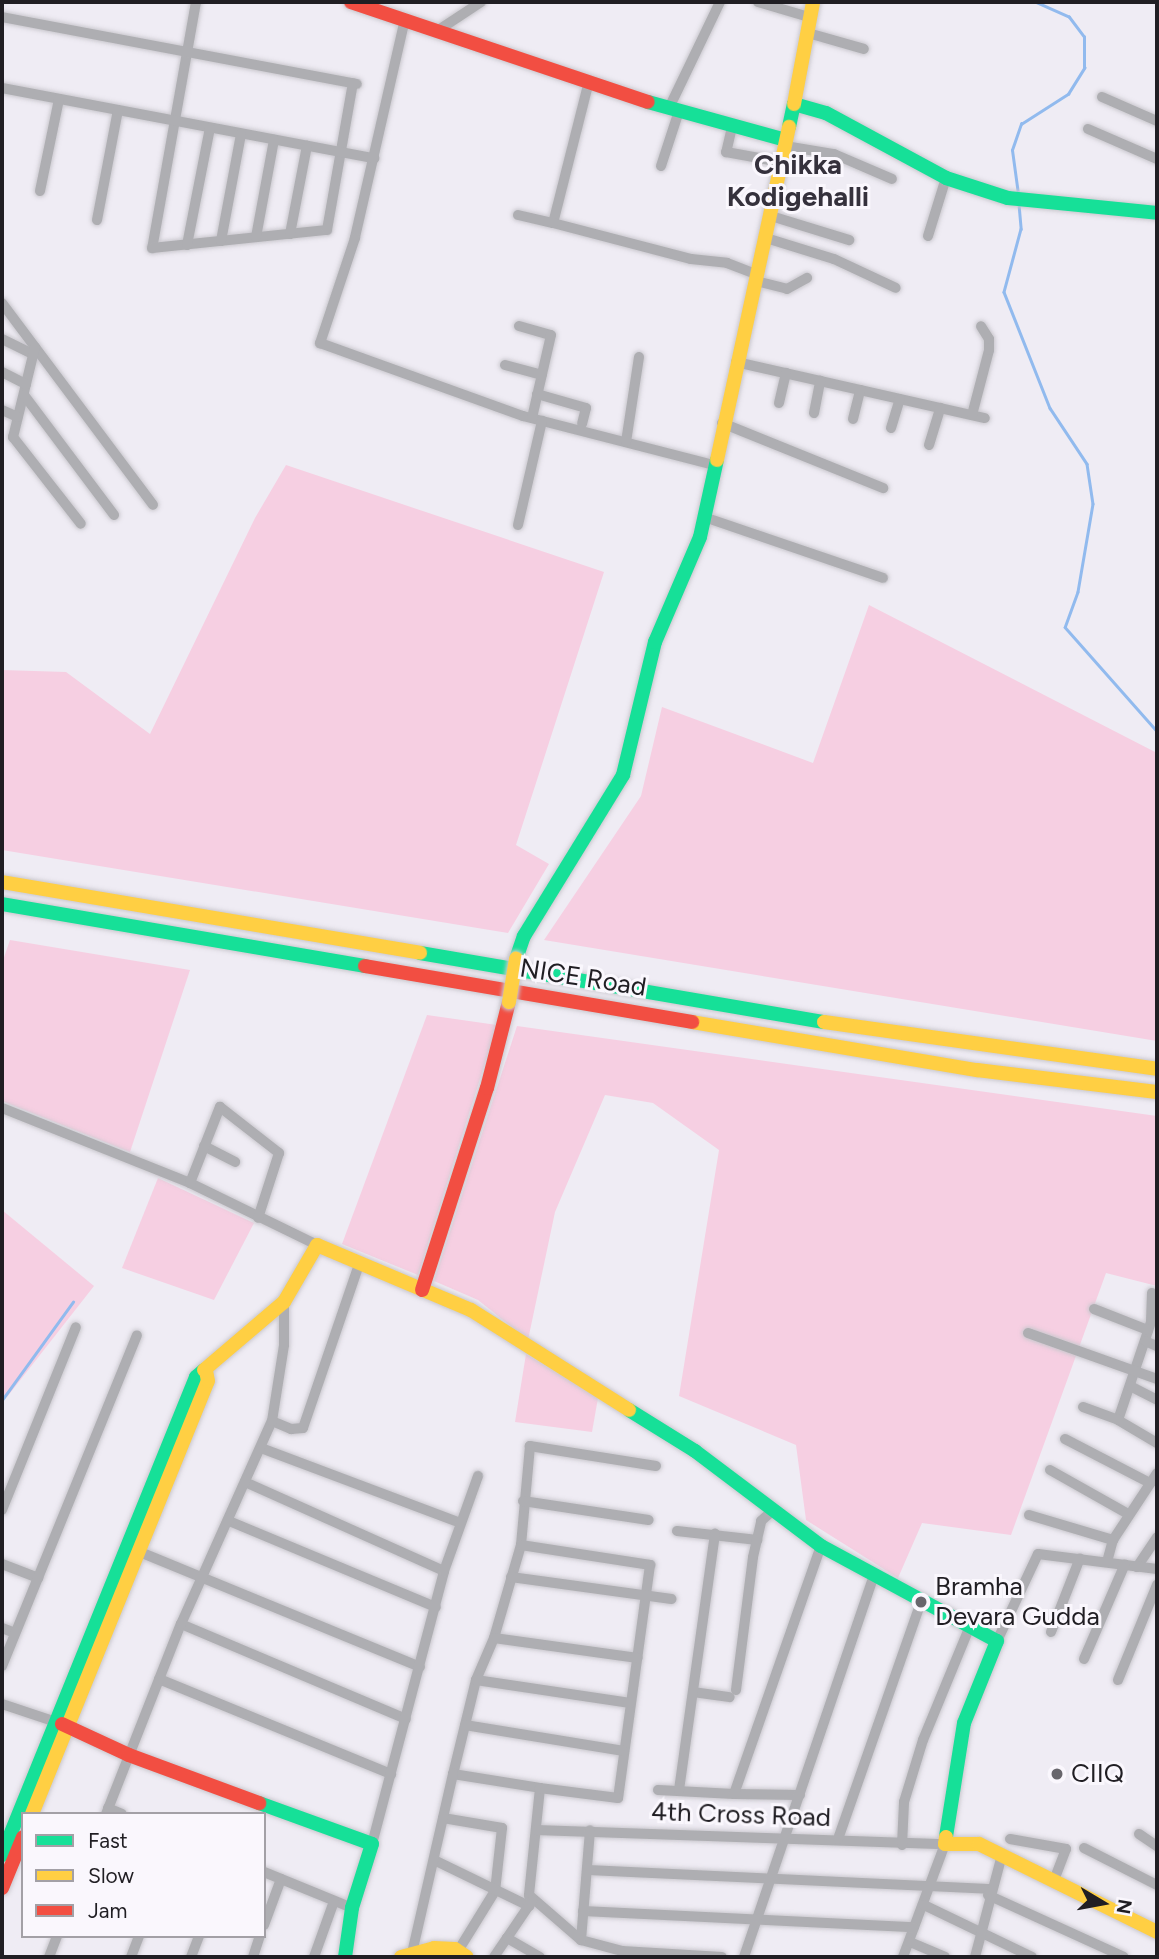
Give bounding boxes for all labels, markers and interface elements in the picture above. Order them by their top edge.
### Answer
district label: Chikka Kodigehalli [727,147,869,213]
street label: NICE Road [518,953,648,1003]
place label: Bramha Devara Gudda [935,1571,1100,1632]
marker: Bramha Devara Gudda [913,1594,929,1610]
place label: CIIQ [1071,1758,1124,1790]
marker: CIIQ [1049,1766,1065,1782]
street label: 4th Cross Road [651,1796,831,1834]
legend [21,1812,266,1938]
text: Fast [88,1828,128,1853]
text: Slow [88,1863,134,1888]
north arrow [1068,1868,1138,1938]
text: Jam [88,1898,127,1923]
text: N [1112,1898,1137,1916]

